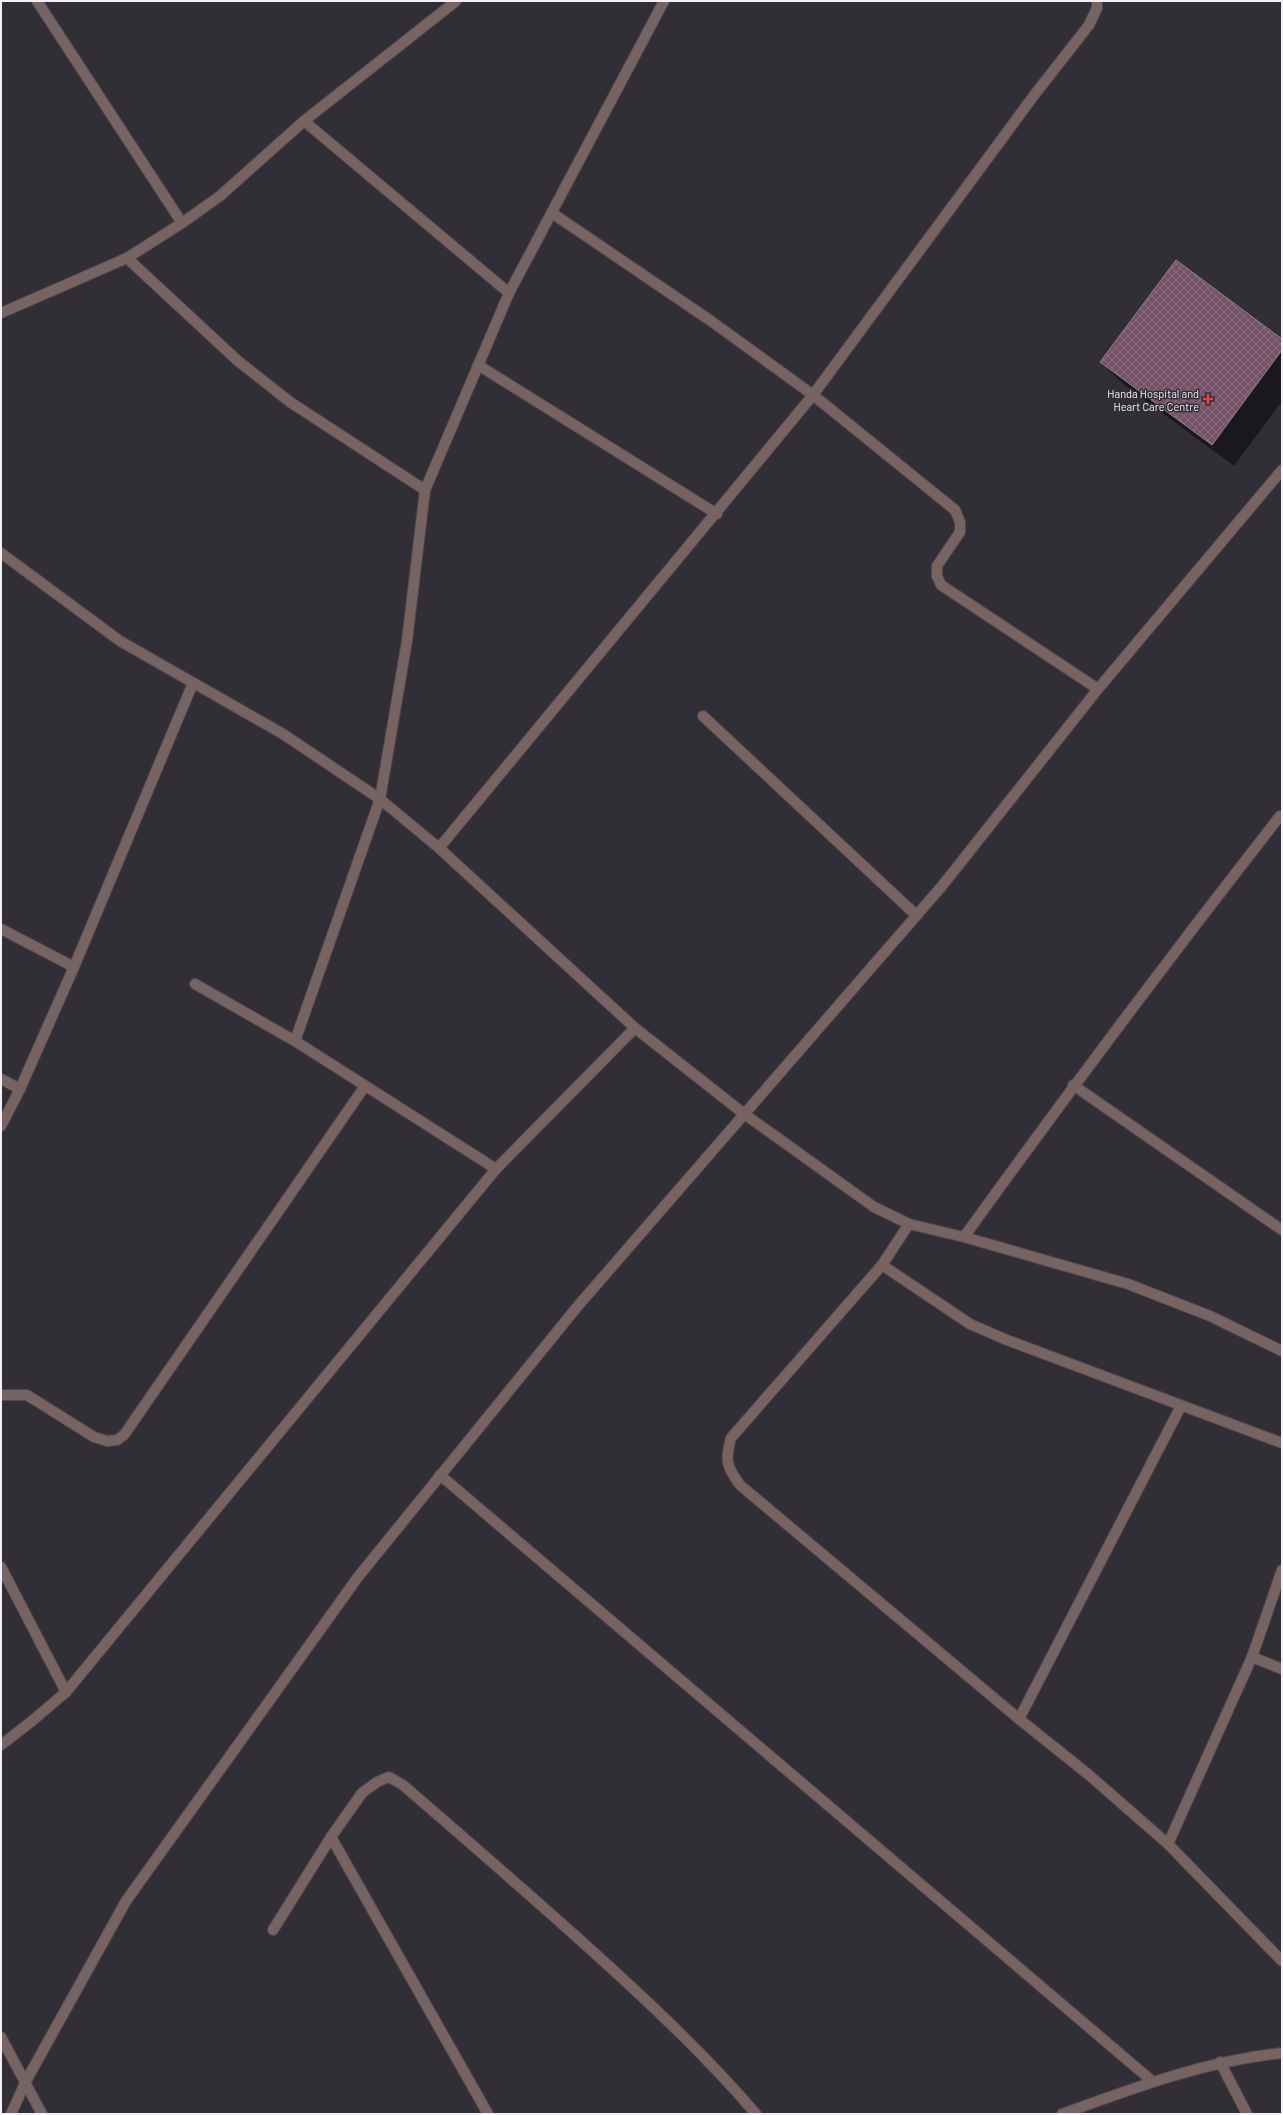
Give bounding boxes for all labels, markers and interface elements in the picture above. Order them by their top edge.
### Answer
place label: Handa Hospital and Heart Care Centre [1107,387,1199,413]
marker: Handa Hospital and Heart Care Centre [1202,393,1214,405]

